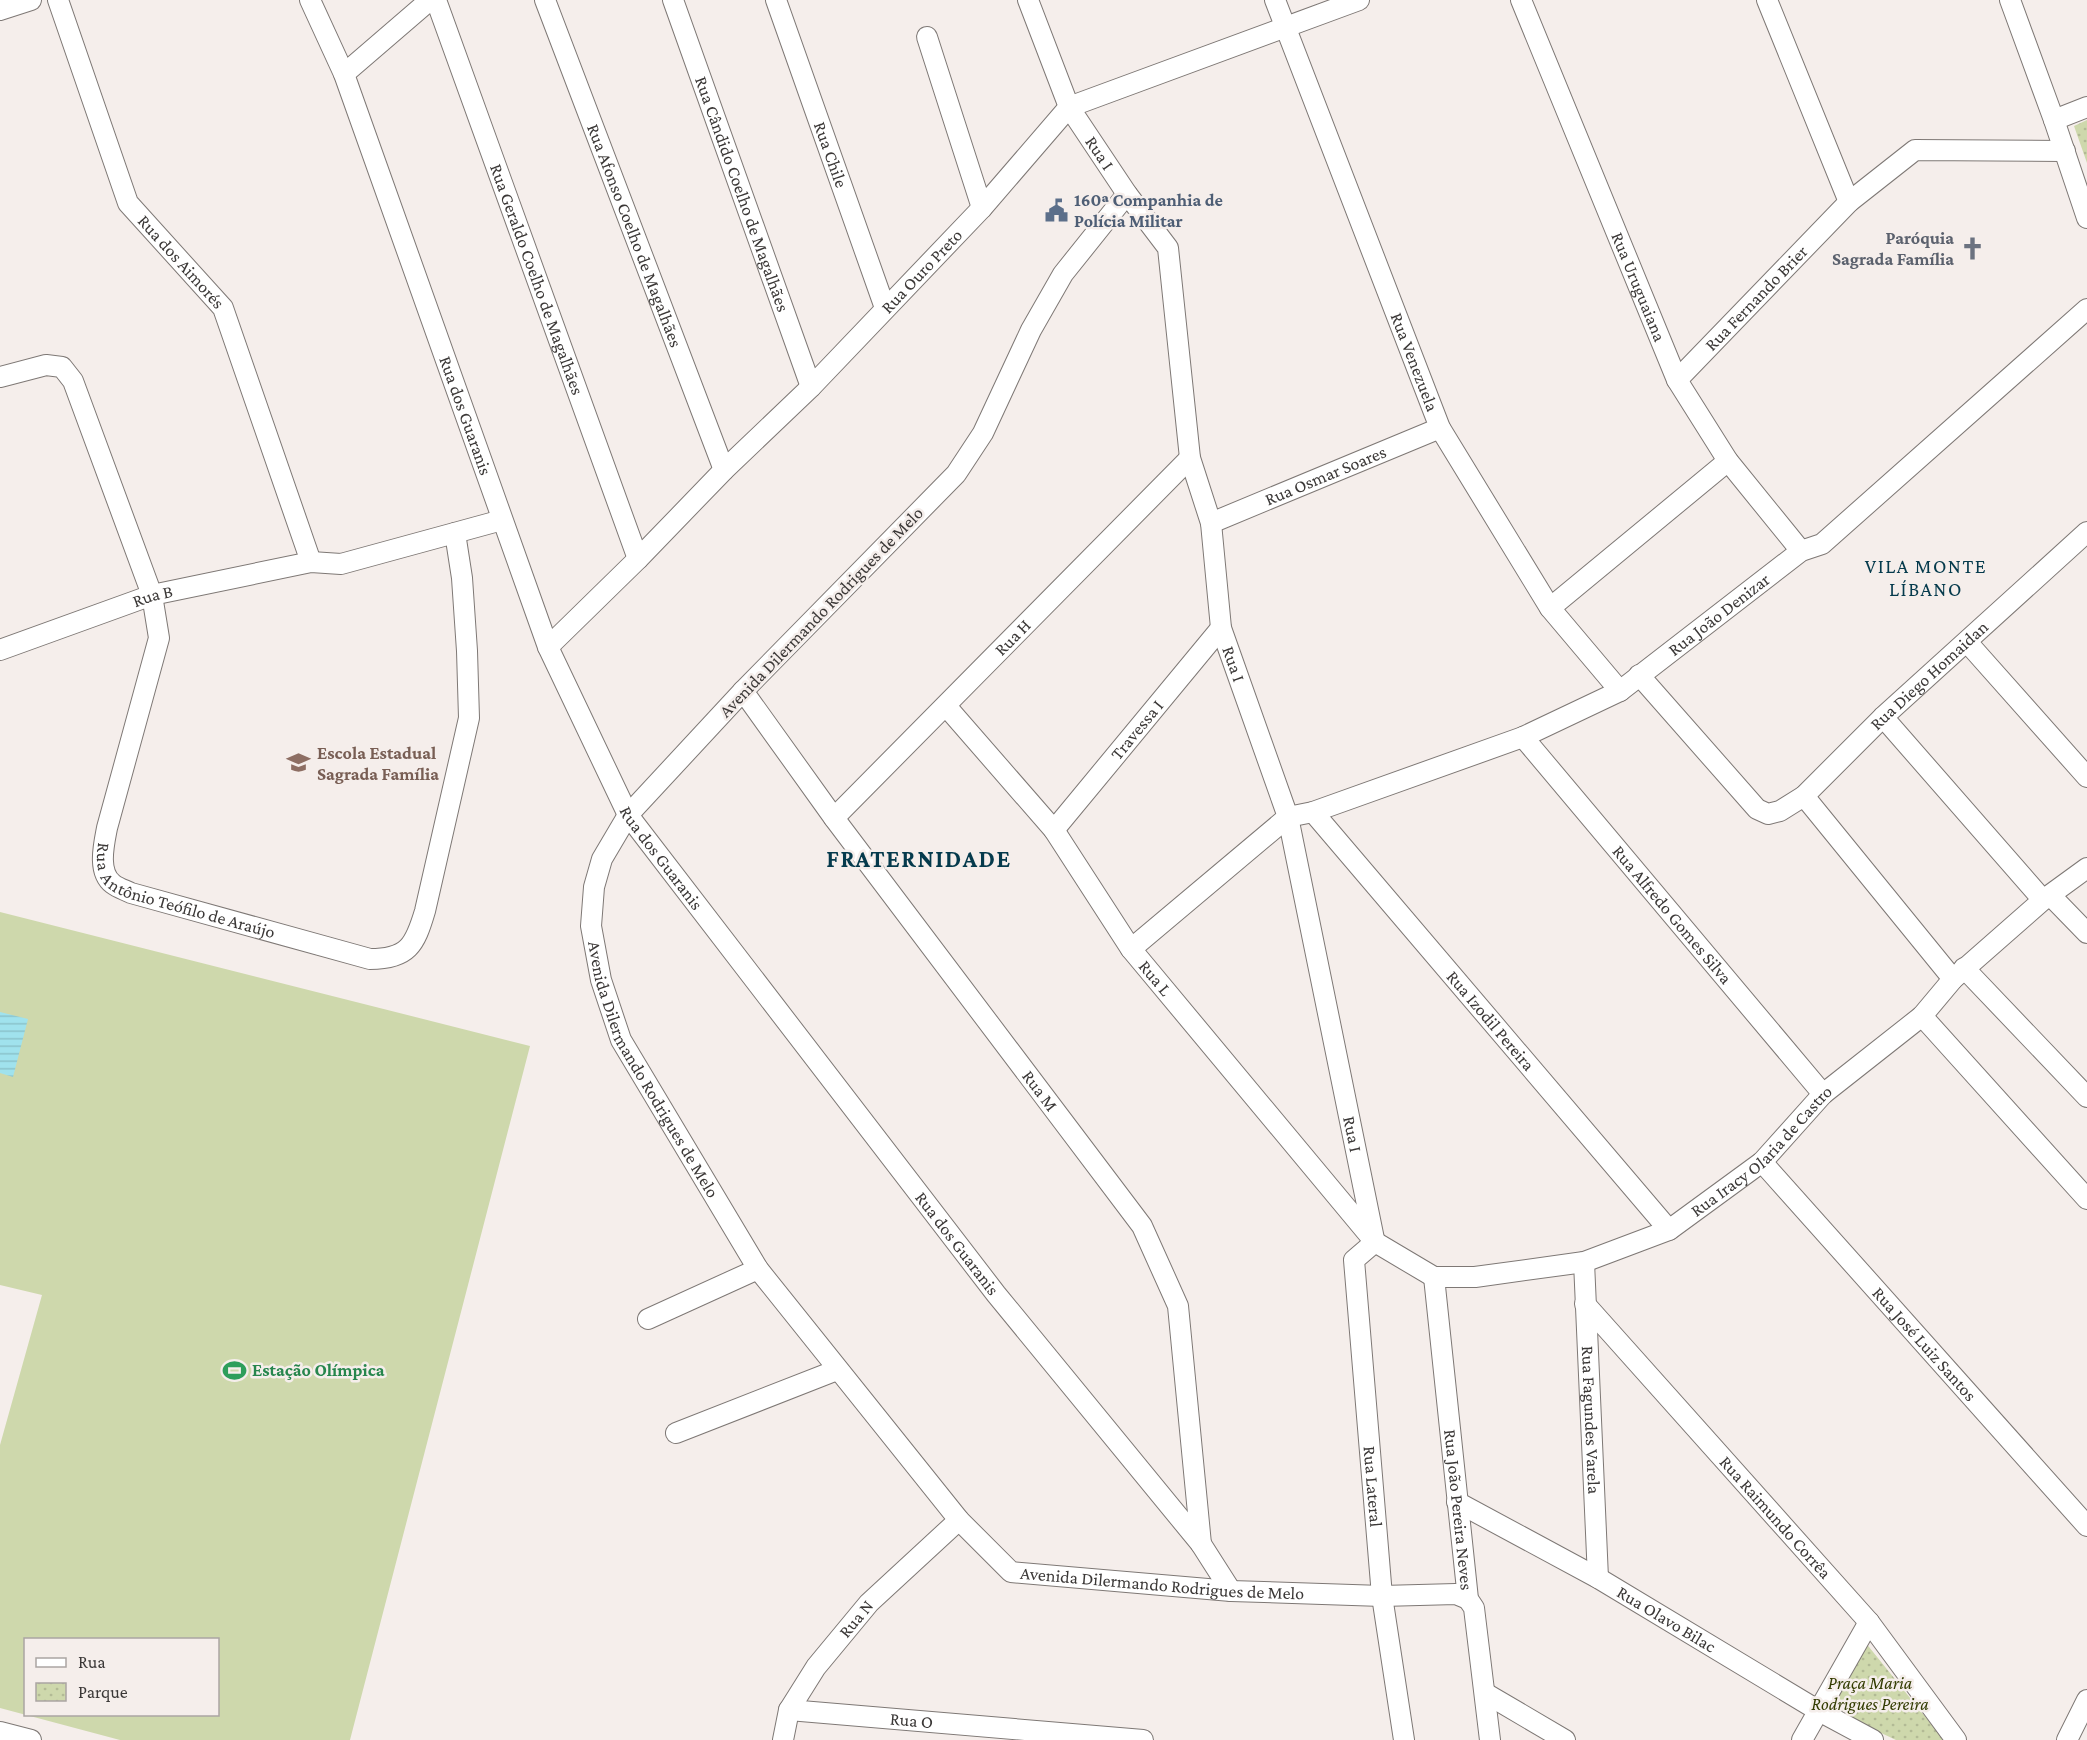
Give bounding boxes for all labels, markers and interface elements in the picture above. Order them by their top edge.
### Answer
street label: Rua Cândido Coelho de Magalhães [691,74,793,314]
street label: Rua Chile [810,119,852,190]
street label: Rua Afonso Coelho de Magalhães [583,121,686,350]
street label: Rua I [1081,132,1118,174]
street label: Rua Geraldo Coelho de Magalhães [486,161,588,398]
place label: 160ª Companhia de Polícia Militar [1074,190,1223,231]
public building icon: 160ª Companhia de Polícia Militar [1043,197,1069,223]
street label: Rua dos Aimorés [134,211,229,313]
street label: Rua Ouro Preto [877,225,966,317]
place label: Paróquia Sagrada Família [1832,228,1954,269]
street label: Rua Uruguaiana [1607,229,1670,344]
church icon: Paróquia Sagrada Família [1959,235,1985,261]
street label: Rua Fernando Brier [1701,241,1812,355]
street label: Rua Venezuela [1386,310,1443,414]
street label: Rua dos Guaranis [435,353,496,478]
street label: Rua Osmar Soares [1262,441,1389,510]
street label: Avenida Dilermando Rodrigues de Melo [715,503,927,721]
district label: VILA MONTE LÍBANO [1865,555,1987,600]
street label: Rua João Denizar [1664,569,1774,660]
street label: Rua B [130,581,175,611]
street label: Rua H [990,615,1035,660]
street label: Rua Diego Homaidan [1866,617,1992,734]
street label: Rua I [1218,643,1249,684]
street label: Travessa I [1106,696,1167,764]
place label: Escola Estadual Sagrada Família [317,743,439,784]
school or university icon: Escola Estadual Sagrada Família [286,750,312,776]
street label: Rua dos Guaranis [615,803,707,914]
street label: Rua Alfredo Gomes Silva [1608,841,1736,988]
street label: Rua Antônio Teófilo de Araújo [93,842,278,942]
district label: FRATERNIDADE [826,845,1012,872]
street label: Avenida Dilermando Rodrigues de Melo [584,939,723,1201]
street label: Rua L [1135,956,1176,1000]
street label: Rua Izodil Pereira [1443,967,1539,1075]
street label: Rua M [1018,1066,1062,1115]
street label: Rua Iracy Olaria de Castro [1687,1081,1836,1221]
street label: Rua I [1339,1114,1366,1154]
street label: Rua dos Guaranis [911,1188,1003,1299]
street label: Rua José Luiz Santos [1868,1283,1981,1405]
street label: Rua Fagundes Varela [1578,1345,1604,1494]
sports icon: Estação Olímpica [221,1357,247,1383]
place label: Estação Olímpica [252,1360,385,1380]
street label: Rua João Pereira Neves [1440,1428,1477,1591]
street label: Rua Lateral [1360,1445,1386,1528]
street label: Rua Raimundo Corrêa [1716,1452,1835,1583]
street label: Avenida Dilermando Rodrigues de Melo [1019,1563,1305,1603]
street label: Rua Olavo Bilac [1613,1582,1720,1657]
street label: Rua N [835,1596,877,1642]
legend [24,1638,219,1716]
text: Rua [78,1652,106,1672]
park label: Praça Maria Rodrigues Pereira [1811,1673,1929,1714]
text: Parque [78,1682,128,1702]
street label: Rua O [889,1709,934,1732]

